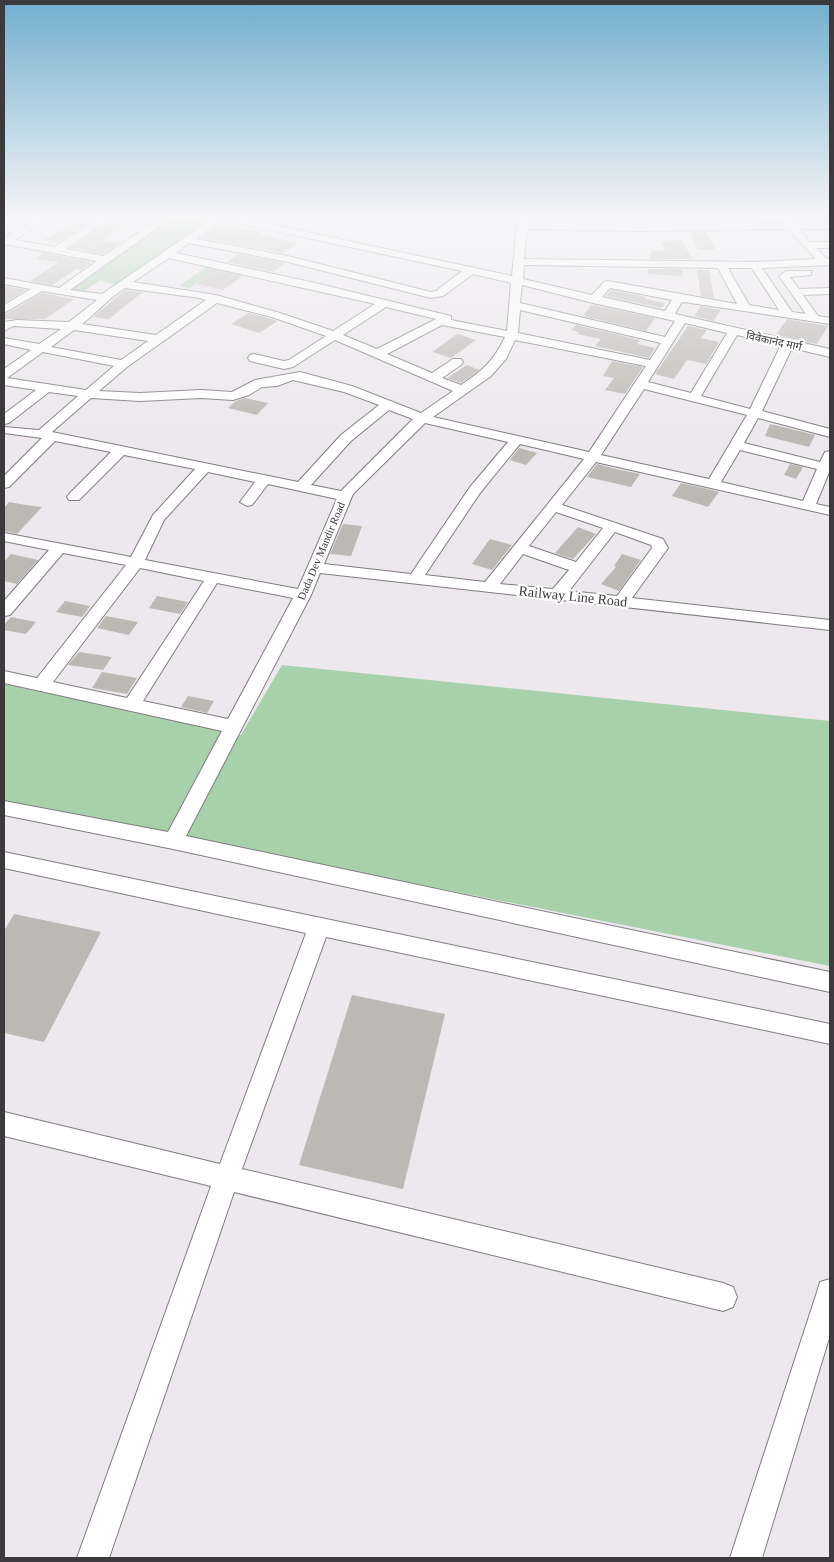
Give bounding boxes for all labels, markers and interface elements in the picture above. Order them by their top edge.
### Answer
street label: विवेकानंद मार्ग [745,329,804,353]
street label: Dada Dev Mandir Road [295,500,347,602]
street label: Railway Line Road [518,583,628,610]

